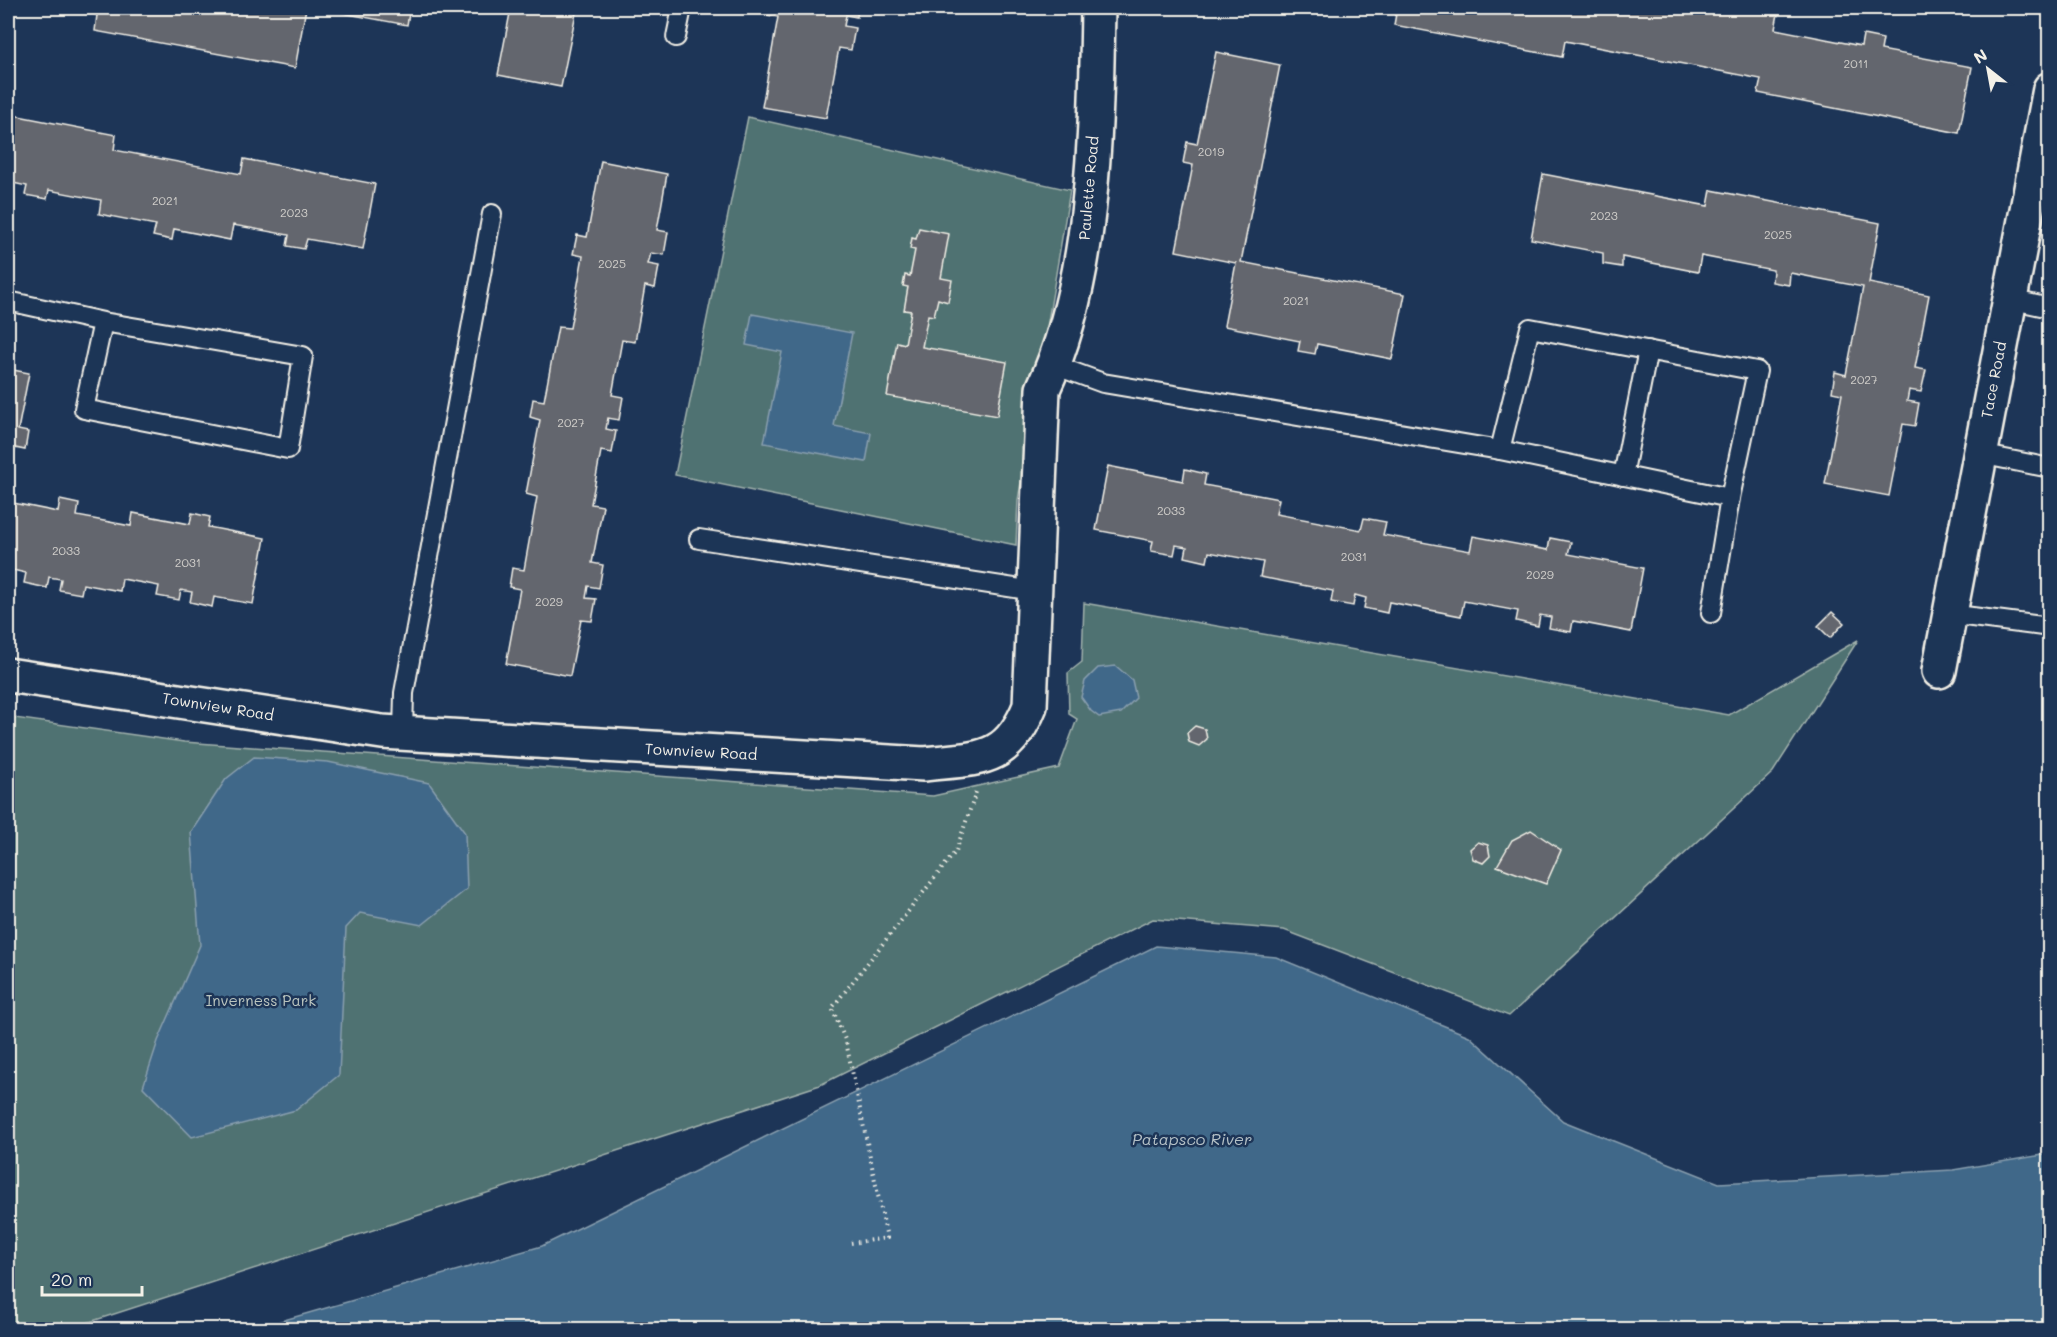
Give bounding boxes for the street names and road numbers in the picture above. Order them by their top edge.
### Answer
street label: Paulette Road [1073,135,1103,241]
street label: Tace Road [1976,340,2010,420]
street label: Townview Road [161,687,275,725]
street label: Townview Road [644,738,758,764]

